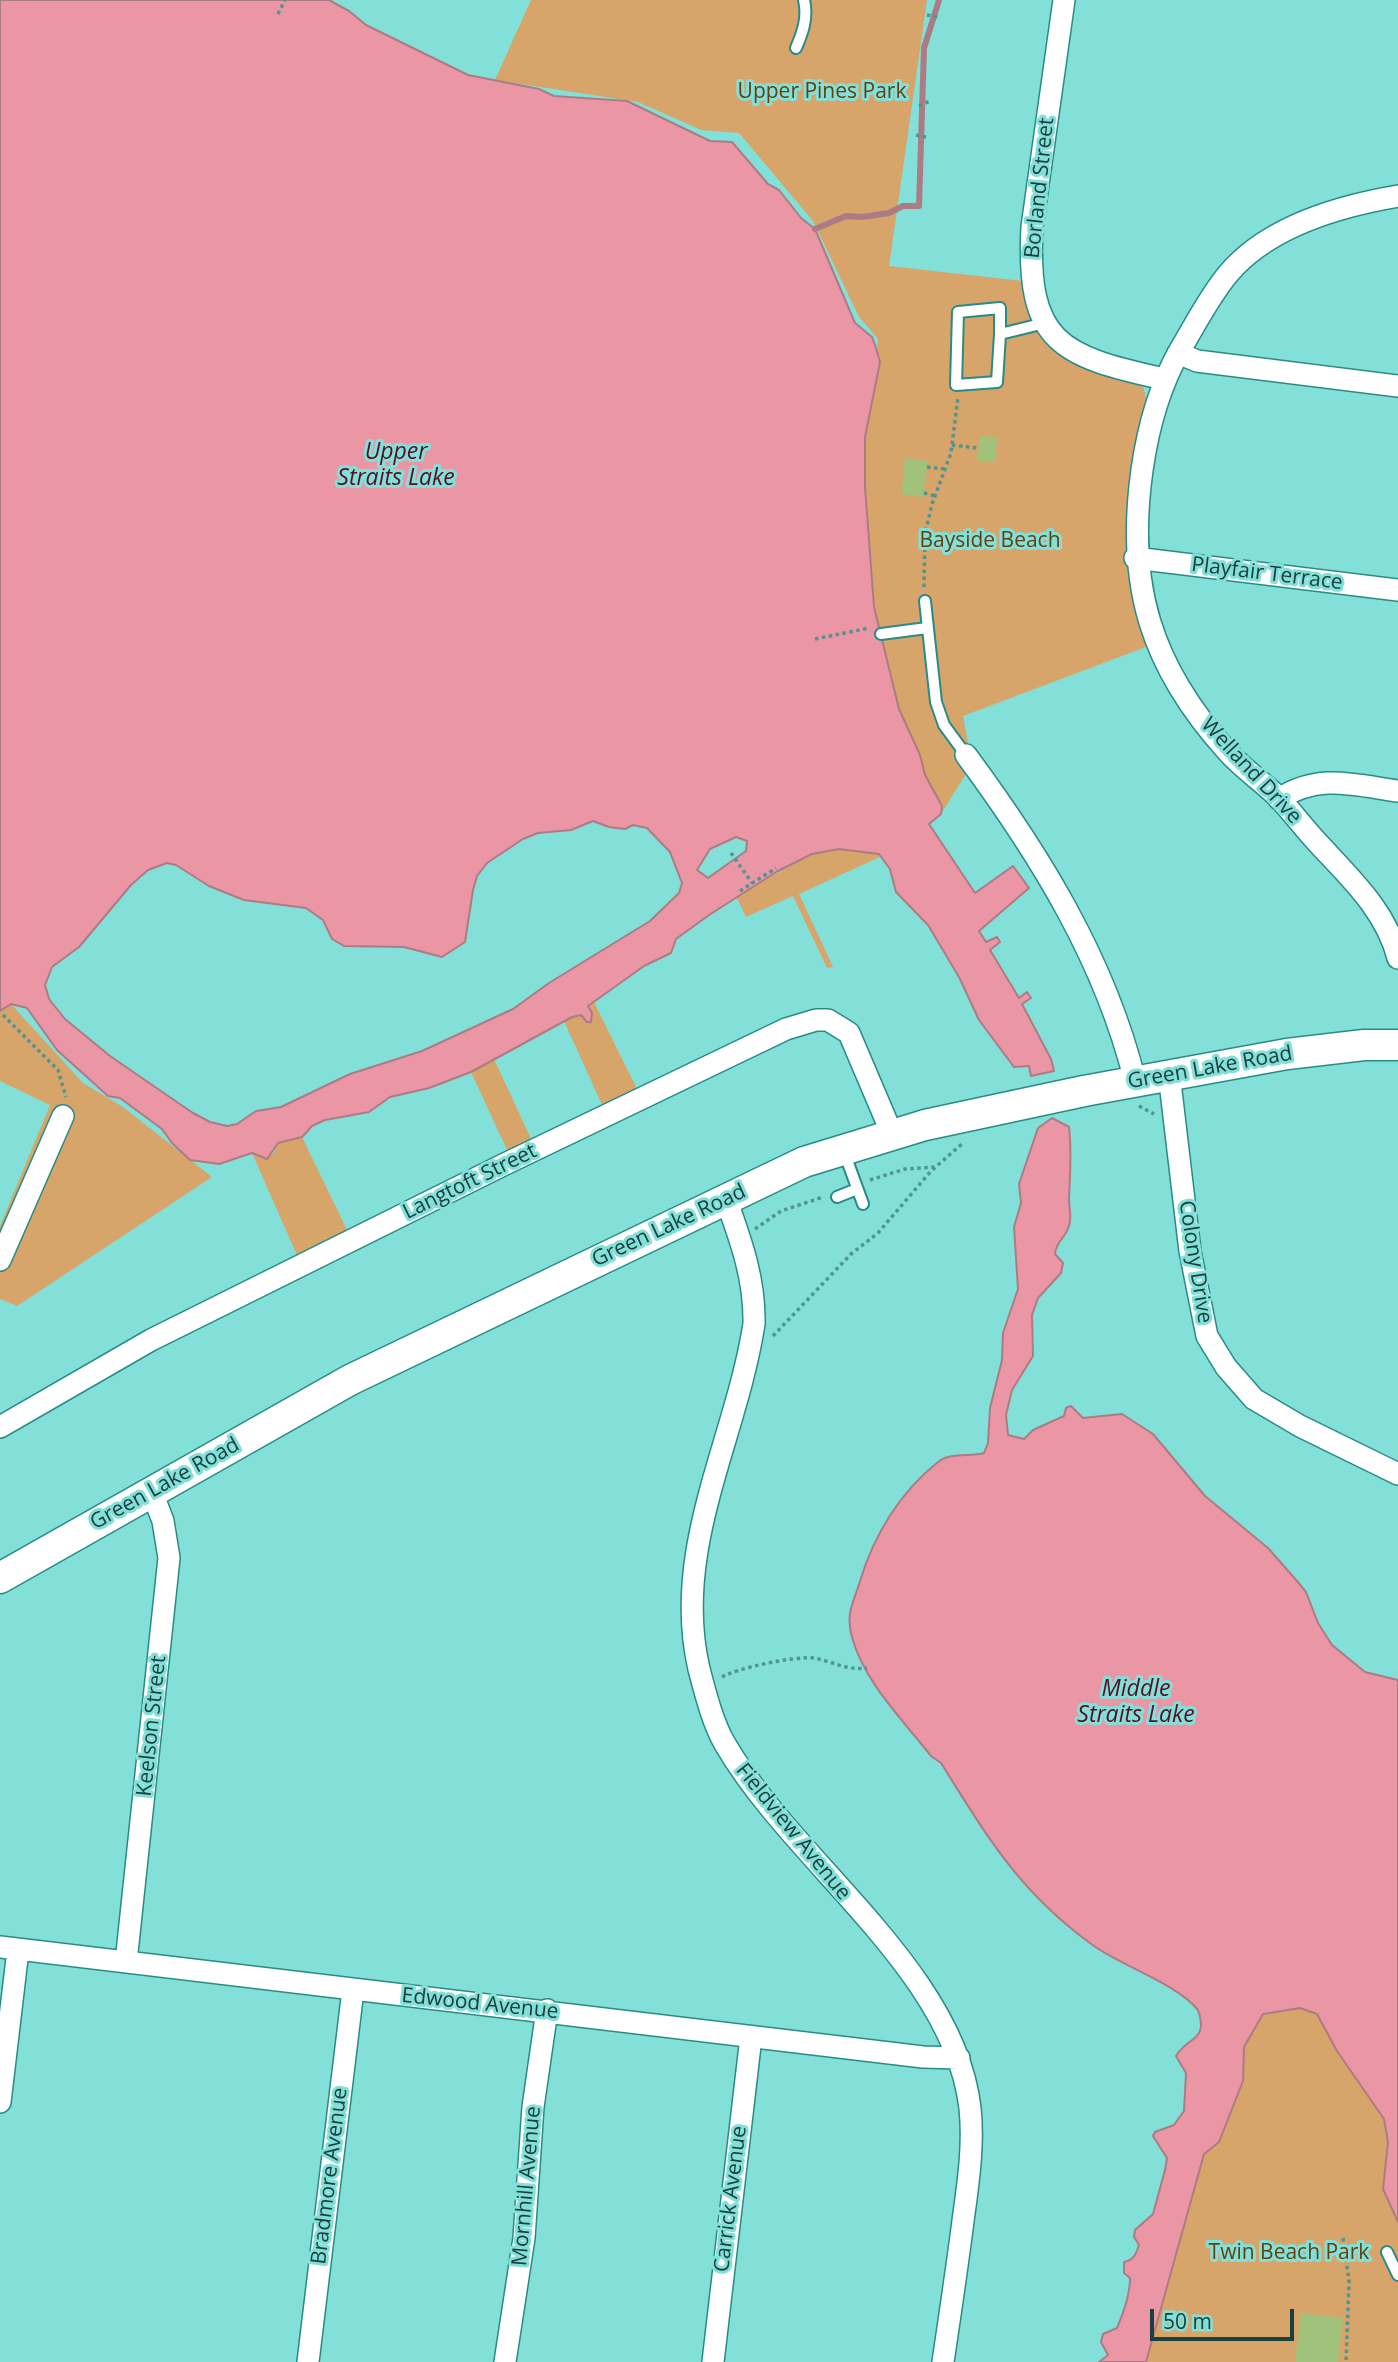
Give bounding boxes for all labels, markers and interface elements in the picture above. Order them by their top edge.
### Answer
park label: Upper Pines Park [738,79,906,105]
street label: Borland Street [1020,116,1060,260]
water label: Upper Straits Lake [337,438,455,492]
park label: Bayside Beach [919,528,1061,554]
street label: Playfair Terrace [1190,552,1344,596]
street label: Welland Drive [1195,713,1307,829]
street label: Green Lake Road [1126,1041,1294,1095]
street label: Langtoft Street [399,1139,541,1225]
street label: Green Lake Road [588,1179,750,1273]
street label: Colony Drive [1173,1199,1217,1325]
street label: Green Lake Road [86,1433,244,1535]
street label: Keelson Street [132,1654,172,1798]
water label: Middle Straits Lake [1077,1675,1195,1729]
street label: Fieldview Avenue [730,1759,856,1905]
street label: Edwood Avenue [400,1983,560,2025]
street label: Bradmore Avenue [307,2086,353,2266]
street label: Mornhill Avenue [507,2105,547,2267]
street label: Carrick Avenue [710,2125,752,2273]
park label: Twin Beach Park [1209,2240,1369,2266]
scale bar [1153,2296,1296,2340]
text: 50 m [1163,2307,1212,2335]

